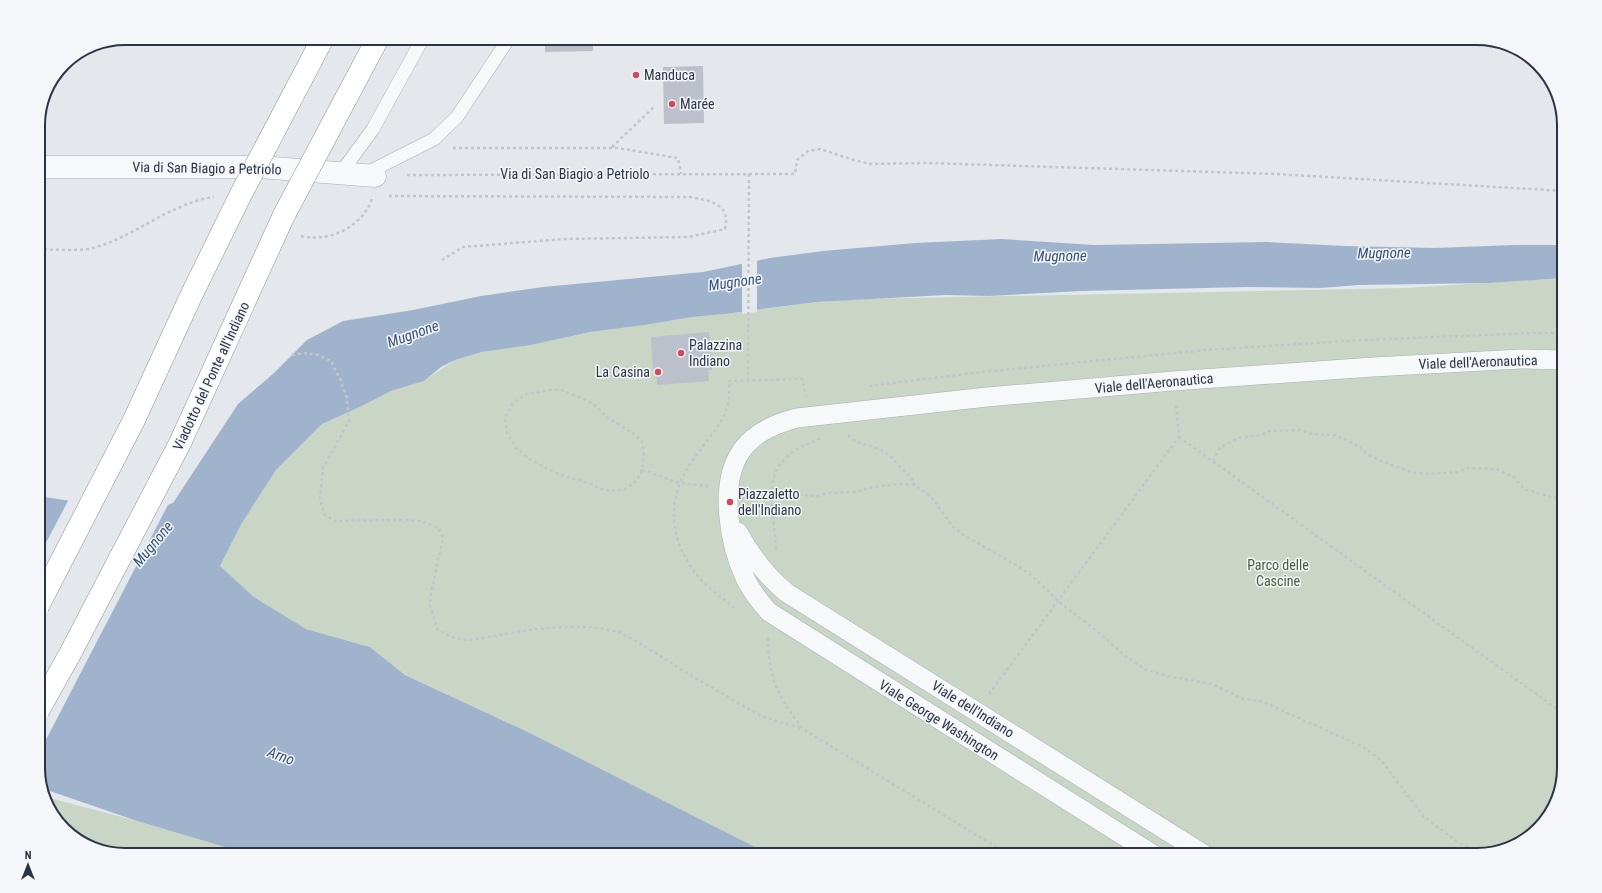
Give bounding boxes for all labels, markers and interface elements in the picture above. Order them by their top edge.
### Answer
place label: Manduca [644,67,695,83]
marker: Manduca [631,70,641,80]
place label: Marée [680,96,715,112]
marker: Marée [667,99,677,109]
street label: Via di San Biagio a Petriolo [132,159,282,177]
street label: Via di San Biagio a Petriolo [500,166,650,182]
water label: Mugnone [1357,244,1411,262]
water label: Mugnone [1033,247,1087,265]
water label: Mugnone [707,269,763,295]
street label: Viadotto del Ponte all'Indiano [170,299,252,453]
water label: Mugnone [385,316,441,352]
place label: Palazzina Indiano [689,337,742,369]
marker: Palazzina Indiano [676,348,686,358]
street label: Viale dell'Aeronautica [1418,352,1538,372]
place label: La Casina [596,364,650,380]
marker: La Casina [653,367,663,377]
street label: Viale dell'Aeronautica [1094,370,1214,396]
place label: Piazzaletto dell'Indiano [738,486,801,518]
marker: Piazzaletto dell'Indiano [725,497,735,507]
water label: Mugnone [129,518,177,570]
park label: Parco delle Cascine [1247,557,1309,589]
street label: Viale George Washington [876,677,1002,763]
street label: Viale dell'Indiano [929,677,1017,741]
water label: Arno [264,743,297,769]
north arrow [8,845,48,885]
text: N [25,849,32,862]

